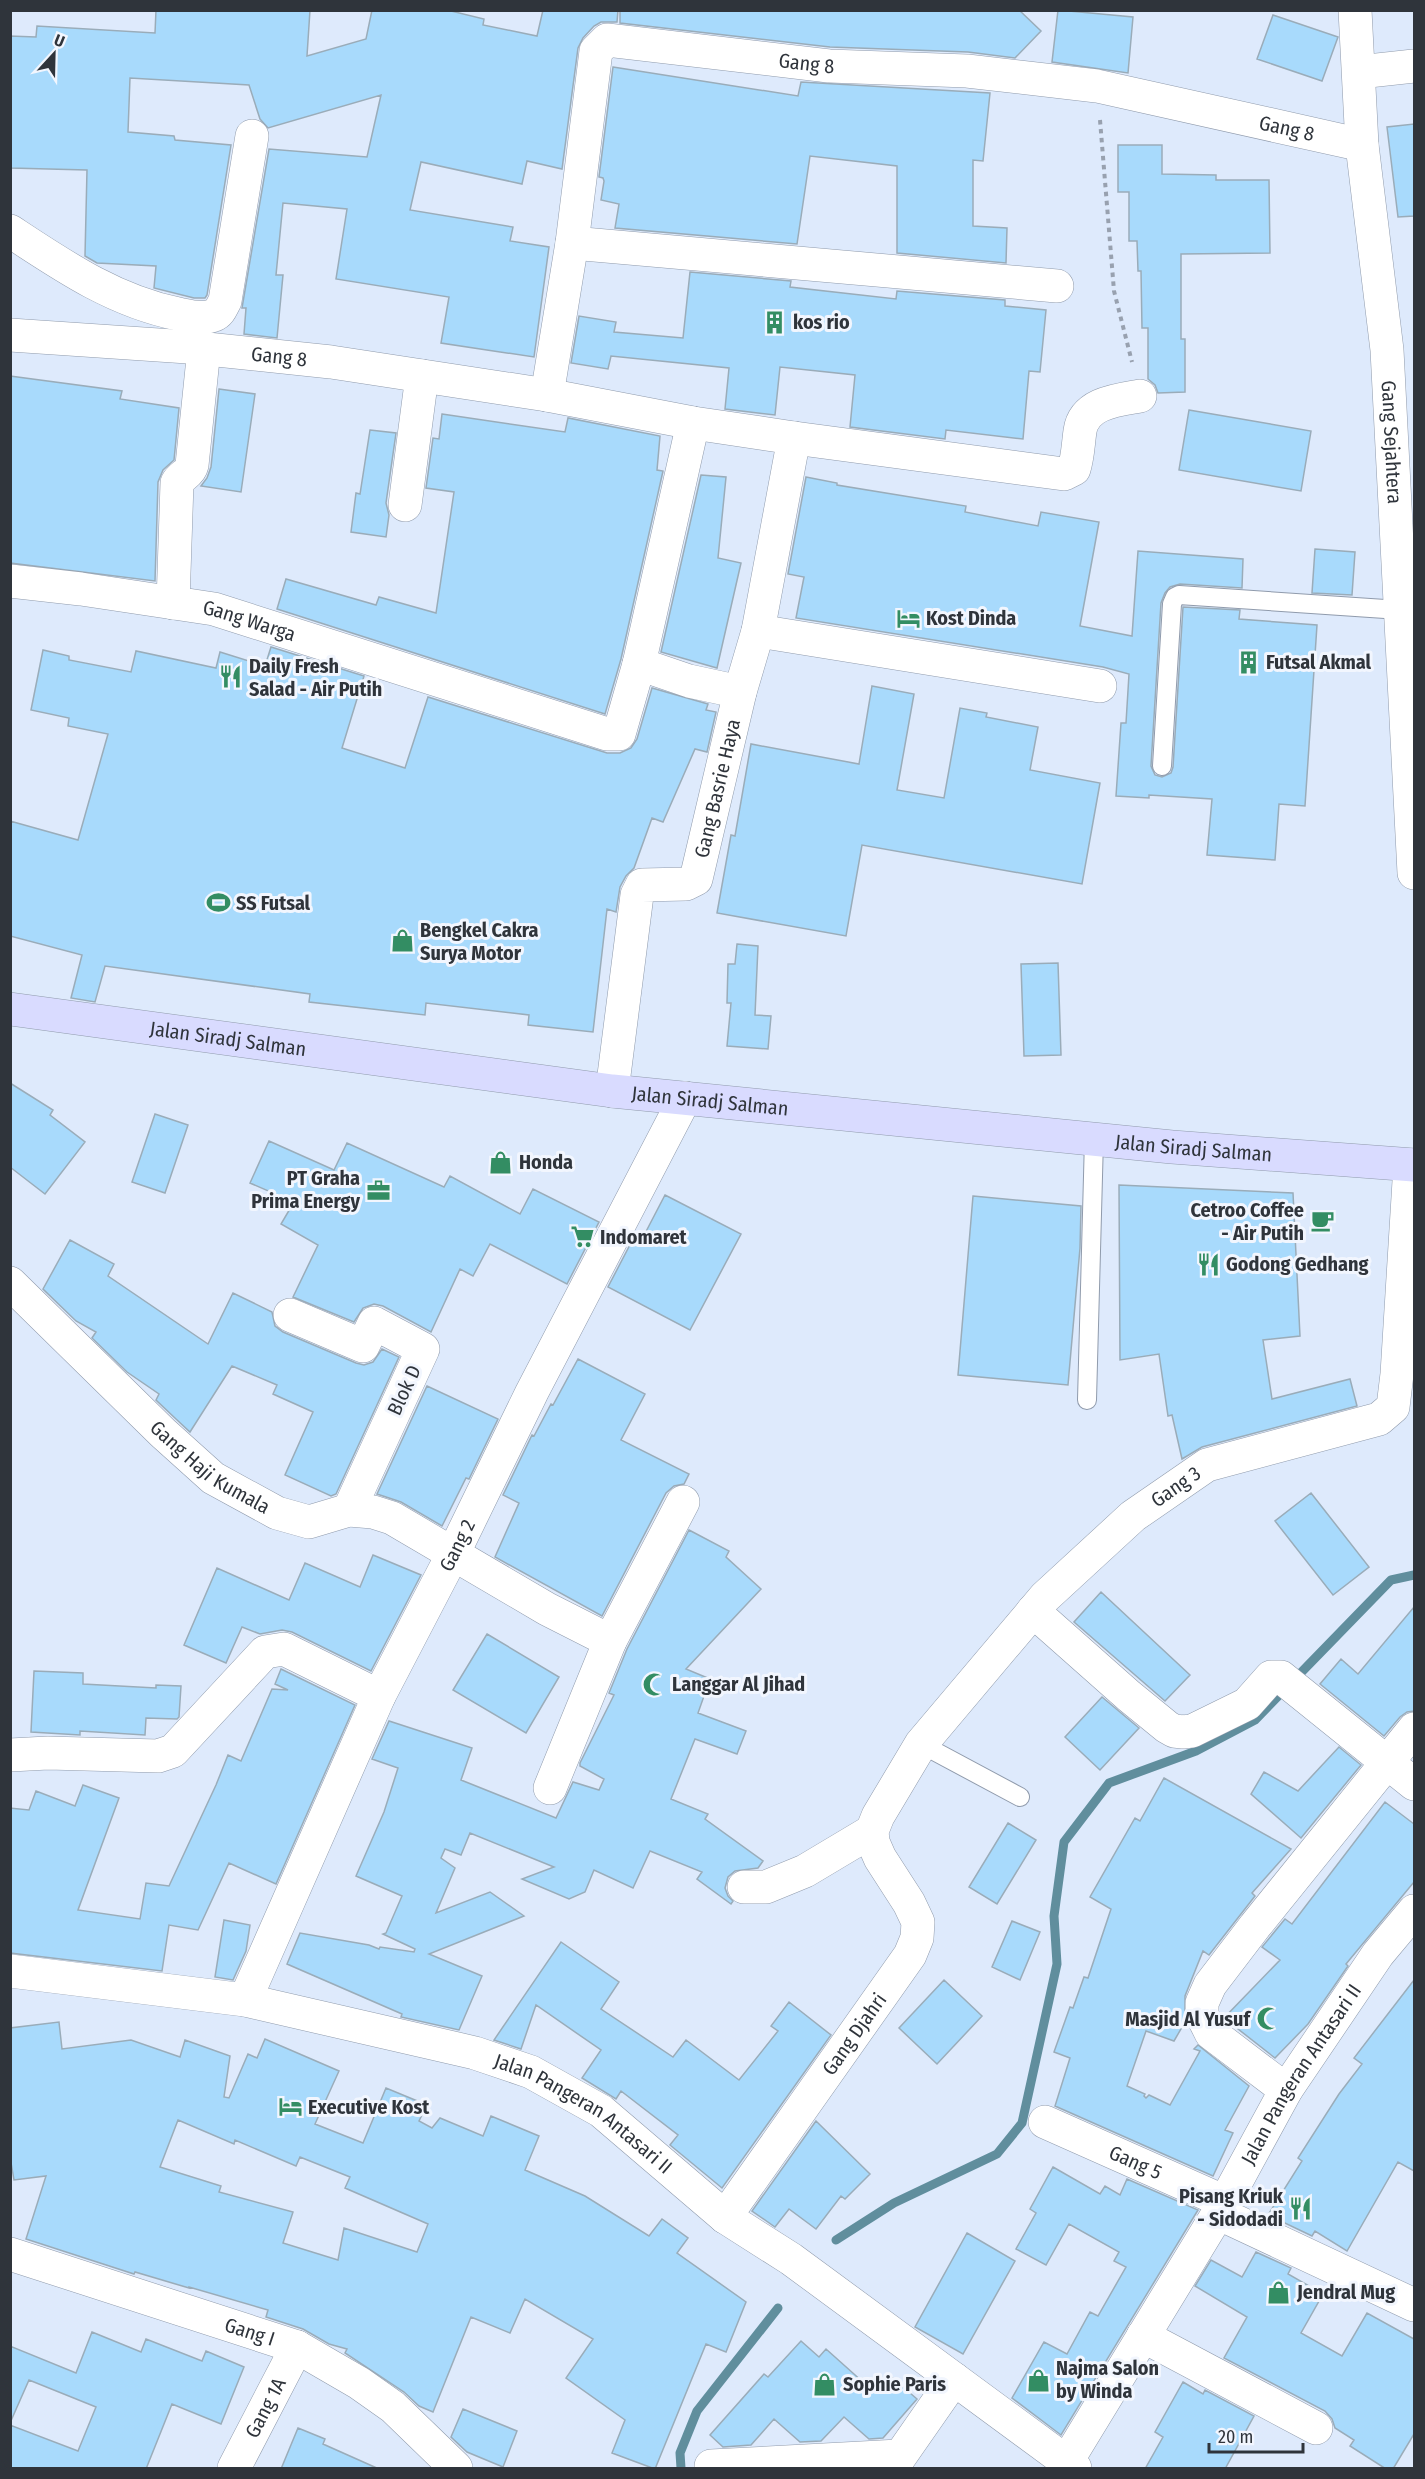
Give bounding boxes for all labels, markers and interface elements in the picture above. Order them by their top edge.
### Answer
north arrow [24,24,84,84]
text: U [52,30,67,51]
street label: Gang 8 [777,48,835,78]
street label: Gang 8 [1257,110,1317,146]
building icon: kos rio [762,309,788,335]
place label: kos rio [793,310,850,334]
street label: Gang 8 [250,342,308,371]
street label: Gang Sejahtera [1377,380,1407,504]
street label: Gang Warga [202,596,299,646]
hotel icon: Kost Dinda [895,605,921,631]
place label: Kost Dinda [926,606,1016,630]
building icon: Futsal Akmal [1235,649,1261,675]
place label: Futsal Akmal [1266,650,1372,674]
place label: Daily Fresh Salad - Air Putih [249,654,382,701]
restaurant icon: Daily Fresh Salad - Air Putih [218,664,244,690]
street label: Gang Basrie Haya [689,717,745,860]
sports icon: SS Futsal [205,890,231,916]
place label: SS Futsal [236,891,311,915]
place label: Bengkel Cakra Surya Motor [420,918,539,965]
shop icon: Bengkel Cakra Surya Motor [389,928,415,954]
street label: Jalan Siradj Salman [148,1016,308,1061]
street label: Jalan Siradj Salman [630,1081,790,1121]
street label: Jalan Siradj Salman [1114,1129,1273,1166]
shop icon: Honda [488,1149,514,1175]
place label: Honda [519,1150,573,1174]
place label: PT Graha Prima Energy [251,1166,360,1213]
office icon: PT Graha Prima Energy [365,1177,391,1203]
place label: Cetroo Coffee - Air Putih [1190,1198,1304,1245]
cafe icon: Cetroo Coffee - Air Putih [1309,1208,1335,1234]
supermarket icon: Indomaret [569,1224,595,1250]
place label: Indomaret [600,1225,688,1249]
restaurant icon: Godong Gedhang [1195,1251,1221,1277]
place label: Godong Gedhang [1226,1252,1368,1276]
street label: Blok D [382,1361,426,1419]
street label: Gang Haji Kumala [145,1415,274,1519]
street label: Gang 3 [1146,1461,1205,1512]
street label: Gang 2 [434,1515,480,1575]
mosque icon: Langgar Al Jihad [641,1671,667,1697]
place label: Langgar Al Jihad [672,1672,805,1696]
street label: Jalan Pangeran Antasari II [1236,1980,1366,2169]
street label: Gang Djahri [817,1988,891,2080]
mosque icon: Masjid Al Yusuf [1255,2006,1281,2032]
place label: Masjid Al Yusuf [1125,2007,1251,2031]
street label: Jalan Pangeran Antasari II [491,2048,677,2179]
hotel icon: Executive Kost [277,2094,303,2120]
place label: Executive Kost [308,2095,430,2119]
street label: Gang 5 [1105,2140,1166,2184]
place label: Pisang Kriuk - Sidodadi [1179,2184,1284,2231]
restaurant icon: Pisang Kriuk - Sidodadi [1288,2195,1314,2221]
shop icon: Jendral Mug [1266,2279,1292,2305]
place label: Jendral Mug [1296,2280,1395,2304]
street label: Gang I [222,2312,278,2351]
place label: Najma Salon by Winda [1056,2356,1159,2403]
shop icon: Najma Salon by Winda [1025,2367,1051,2393]
shop icon: Sophie Paris [812,2371,838,2397]
place label: Sophie Paris [843,2372,946,2396]
street label: Gang 1A [240,2373,291,2442]
scale bar [1209,2416,1304,2454]
text: 20 m [1218,2426,1253,2448]

